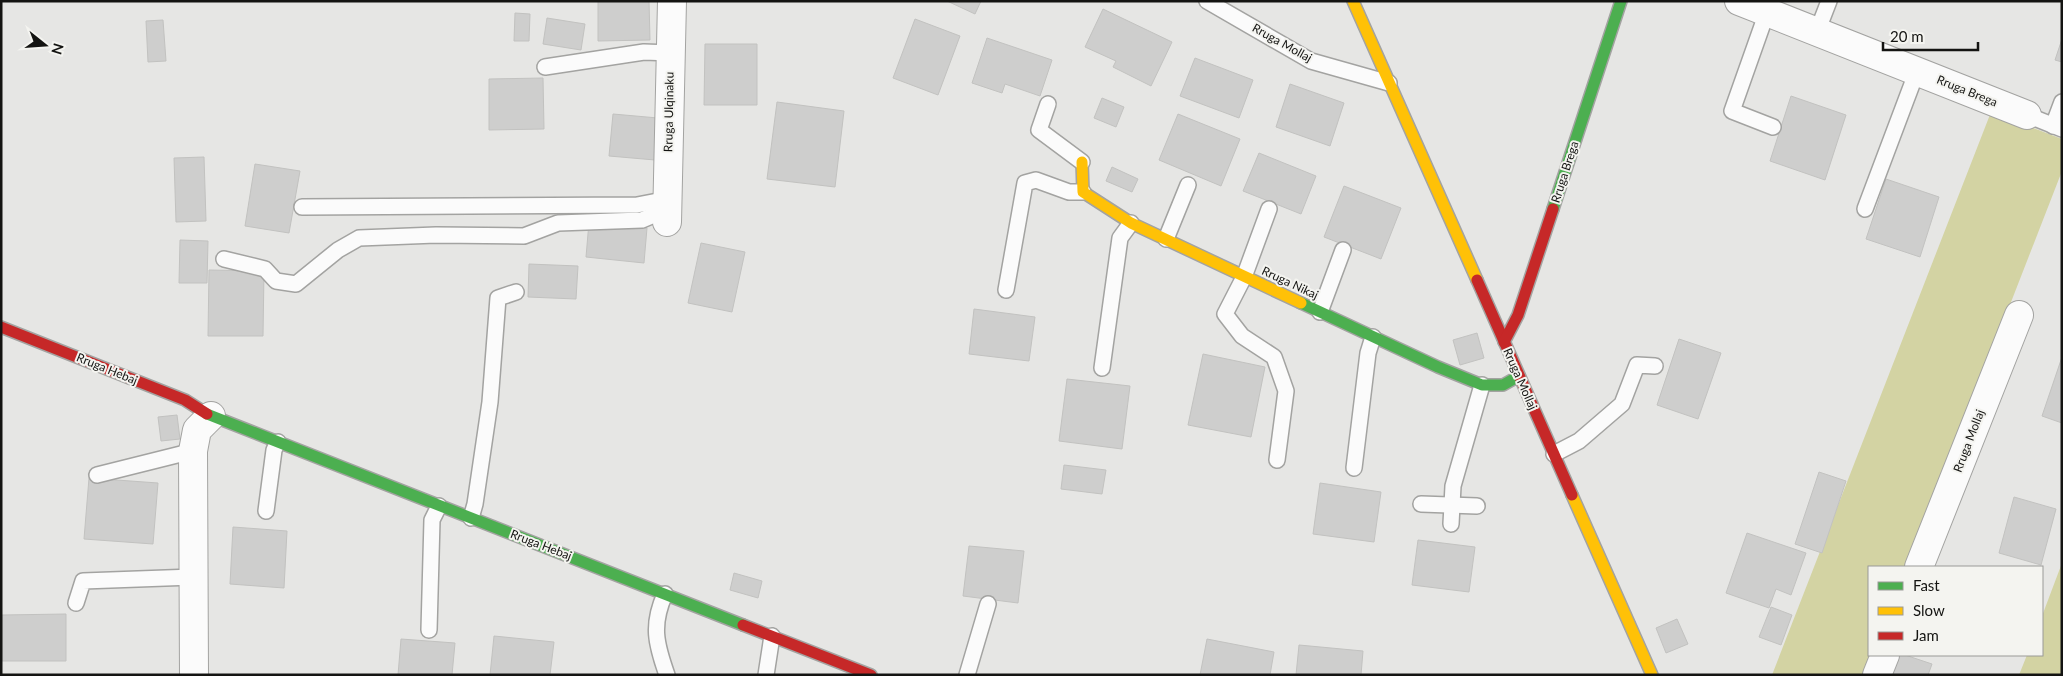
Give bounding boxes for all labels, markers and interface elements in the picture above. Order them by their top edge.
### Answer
north arrow [20,20,70,70]
street label: Rruga Mollaj [1250,20,1315,65]
scale bar [1883,20,1978,52]
text: 20 m [1890,27,1924,45]
text: N [48,41,68,57]
street label: Rruga Ulqinaku [660,72,677,152]
street label: Rruga Brega [1935,72,2000,110]
street label: Rruga Brega [1547,139,1582,205]
street label: Rruga Nikaj [1260,263,1321,302]
street label: Rruga Mollaj [1500,346,1541,412]
street label: Rruga Hebaj [74,349,140,388]
street label: Rruga Mollaj [1950,407,1987,474]
street label: Rruga Hebaj [508,526,574,563]
legend [1868,566,2043,656]
text: Fast [1913,576,1940,594]
text: Slow [1913,601,1945,619]
text: Jam [1913,626,1939,644]

